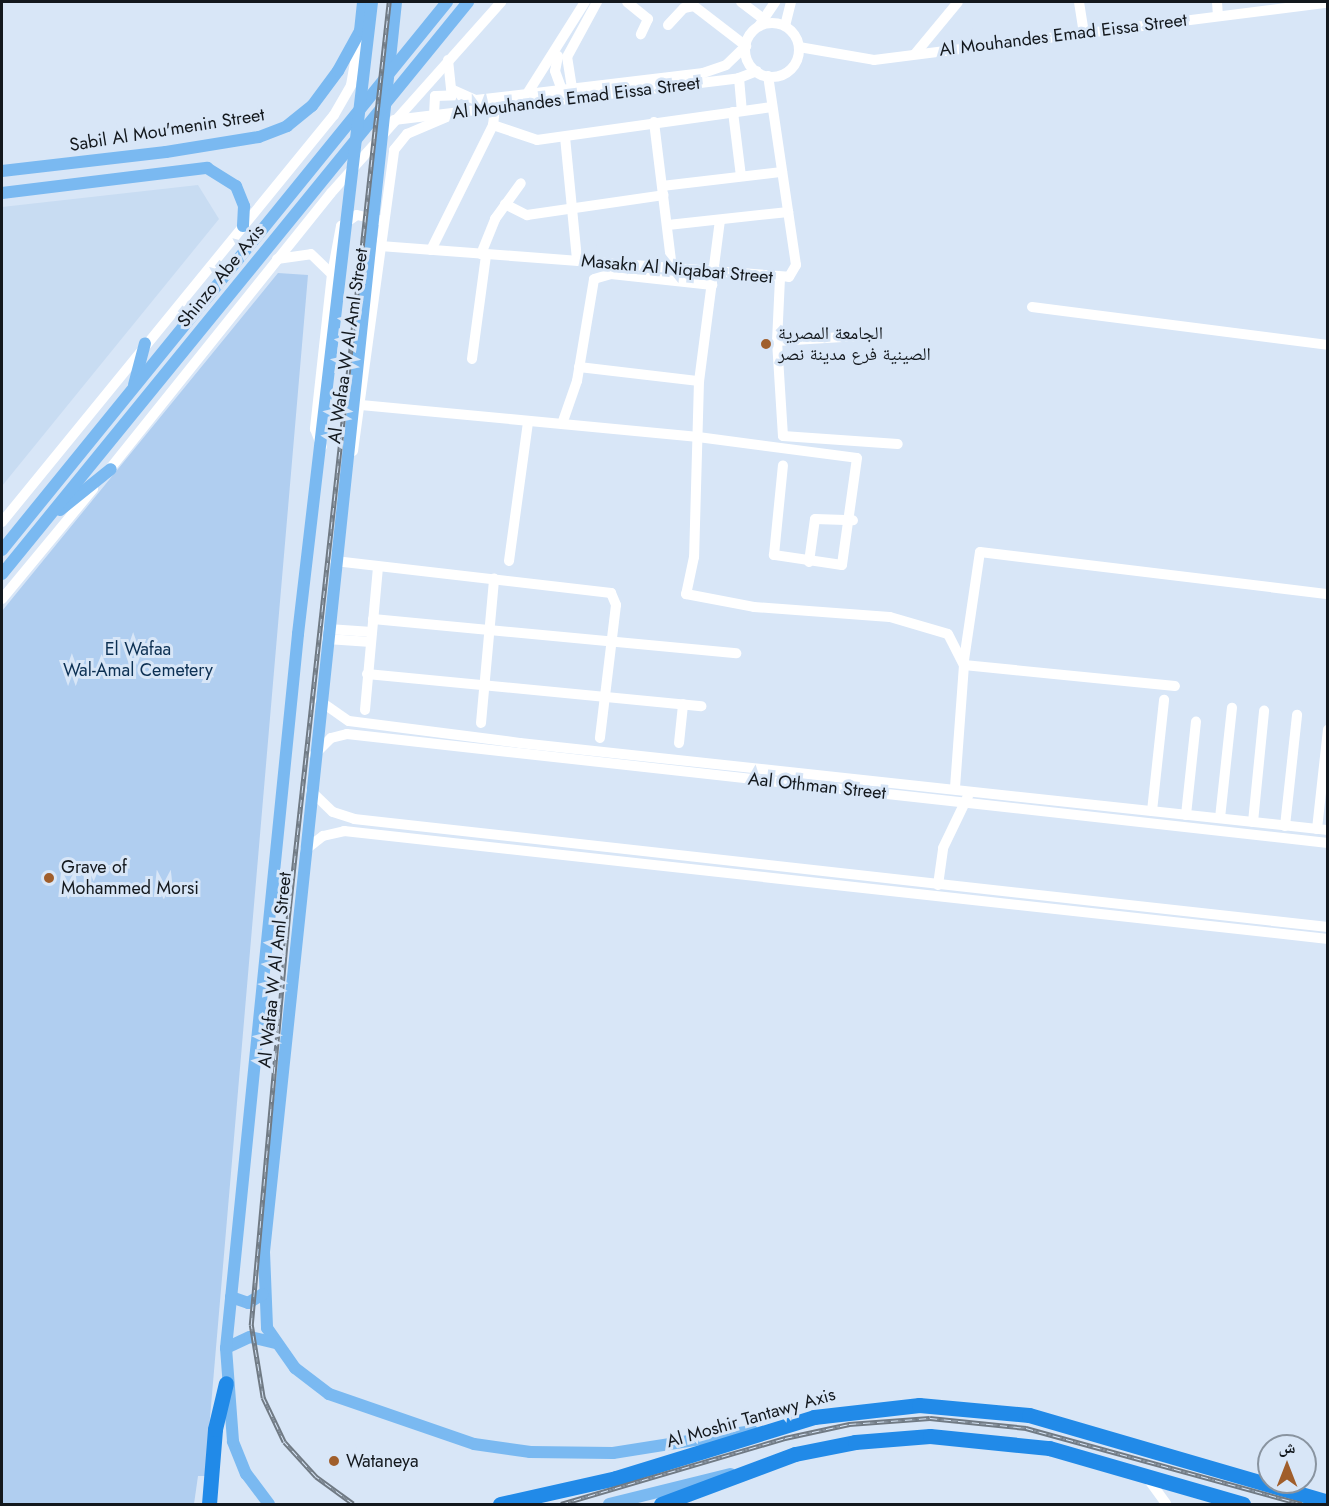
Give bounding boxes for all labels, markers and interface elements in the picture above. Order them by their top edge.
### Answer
street label: Al Mouhandes Emad Eissa Street [938,9,1188,61]
street label: Al Mouhandes Emad Eissa Street [451,72,701,124]
street label: Sabil Al Mou'menin Street [68,104,266,156]
street label: Shinzo Abe Axis [173,220,269,332]
street label: Al Wafaa W Al Aml Street [324,247,372,445]
street label: Masakn Al Niqabat Street [580,250,774,288]
place label: الجامعة المصرية الصينية فرع مدينة نصر [778,323,931,366]
marker: الجامعة المصرية الصينية فرع مدينة نصر [759,337,773,351]
park label: El Wafaa Wal-Amal Cemetery [63,639,213,682]
street label: Aal Othman Street [747,768,887,804]
place label: Grave of Mohammed Morsi [61,857,199,900]
marker: Grave of Mohammed Morsi [42,871,56,885]
street label: Al Wafaa W Al Aml Street [254,871,296,1069]
street label: Al Moshir Tantawy Axis [664,1384,838,1452]
north arrow [1257,1434,1317,1494]
text: ش [1279,1436,1295,1459]
place label: Wataneya [346,1450,419,1472]
marker: Wataneya [327,1454,341,1468]

